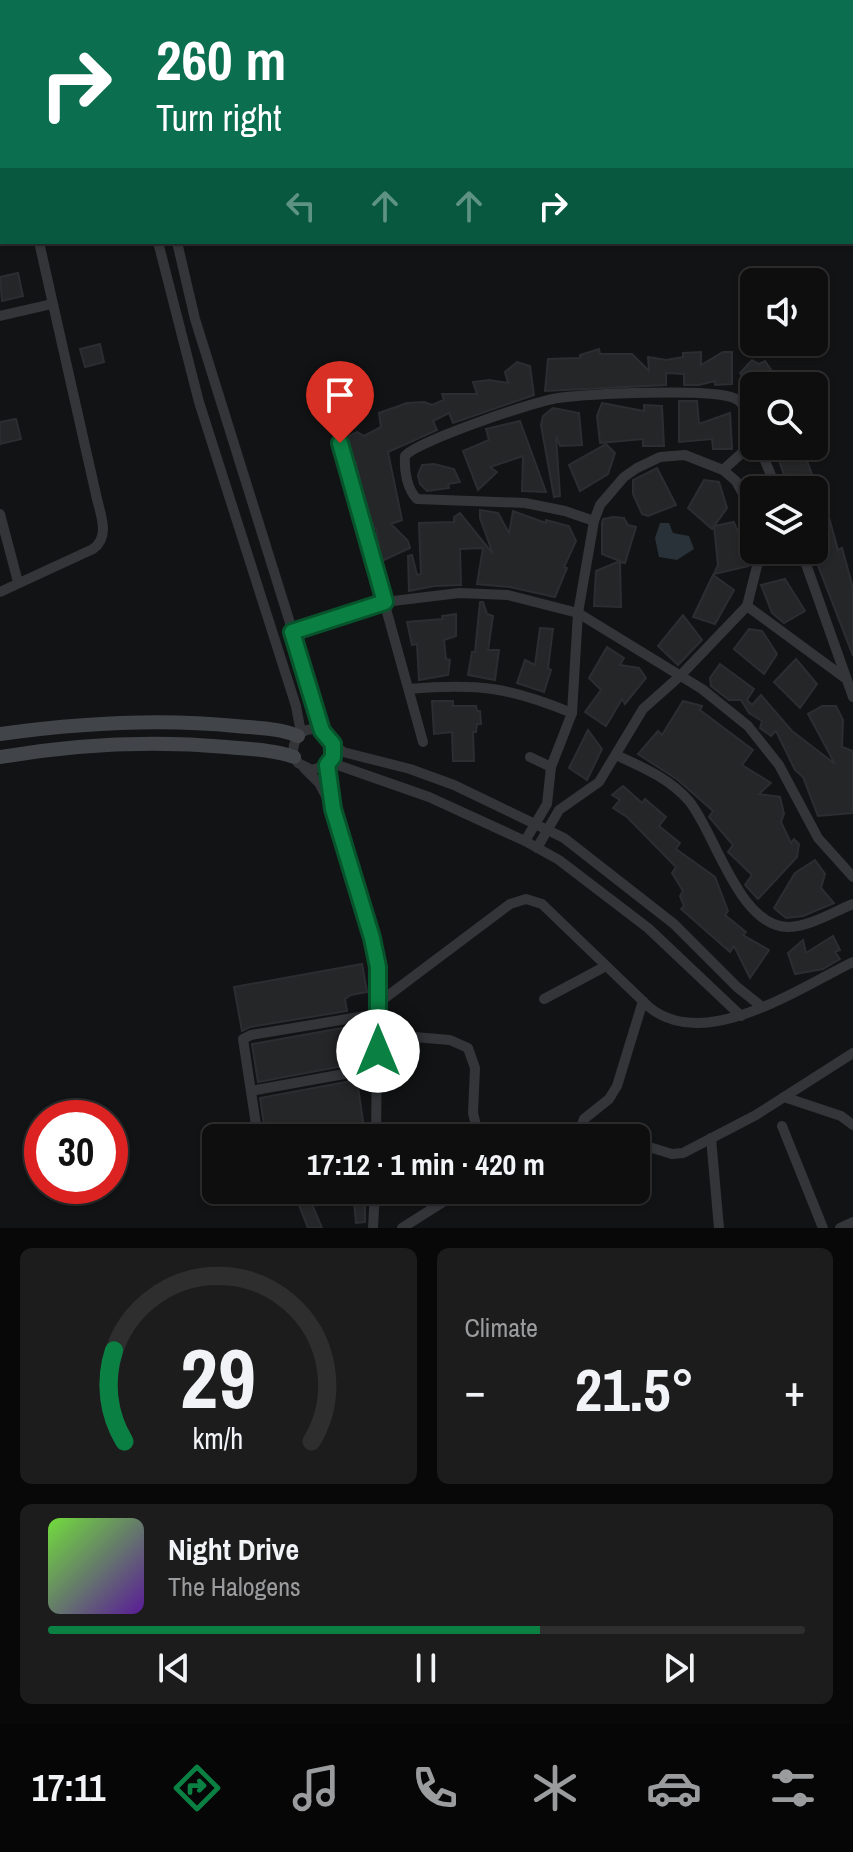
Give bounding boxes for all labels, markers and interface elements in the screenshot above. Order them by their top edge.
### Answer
text: 260 m [156,22,286,97]
icon: right [24,32,128,136]
text: Turn right [156,94,281,142]
icon: left [279,184,323,228]
icon: ahead [363,184,407,228]
icon: ahead [447,184,491,228]
icon: right [531,184,575,228]
map controls [740,268,828,564]
button: sound [740,268,828,356]
pin [306,361,374,443]
button: search [740,372,828,460]
icon: arrive [318,373,362,417]
button: layers [740,476,828,564]
position arrow [336,1009,420,1093]
speed limit sign: 30 [24,1100,128,1204]
text: 17:12 · 1 min · 420 m [307,1144,545,1184]
text: Climate [465,1310,538,1345]
text: 29 [180,1322,256,1434]
text: 21.5° [575,1349,695,1430]
text: − [465,1360,486,1420]
text: + [784,1360,805,1420]
text: km/h [193,1419,244,1458]
text: Night Drive [168,1529,299,1569]
text: The Halogens [168,1569,301,1604]
icon: previous [152,1646,196,1690]
icon: pause [404,1646,448,1690]
icon: next [657,1646,701,1690]
icon: directions [169,1760,225,1816]
icon: music [288,1760,344,1816]
icon: phone [407,1760,463,1816]
icon: climate [527,1760,583,1816]
icon: car [646,1760,702,1816]
icon: filters [765,1760,821,1816]
text: 17:11 [32,1764,106,1812]

